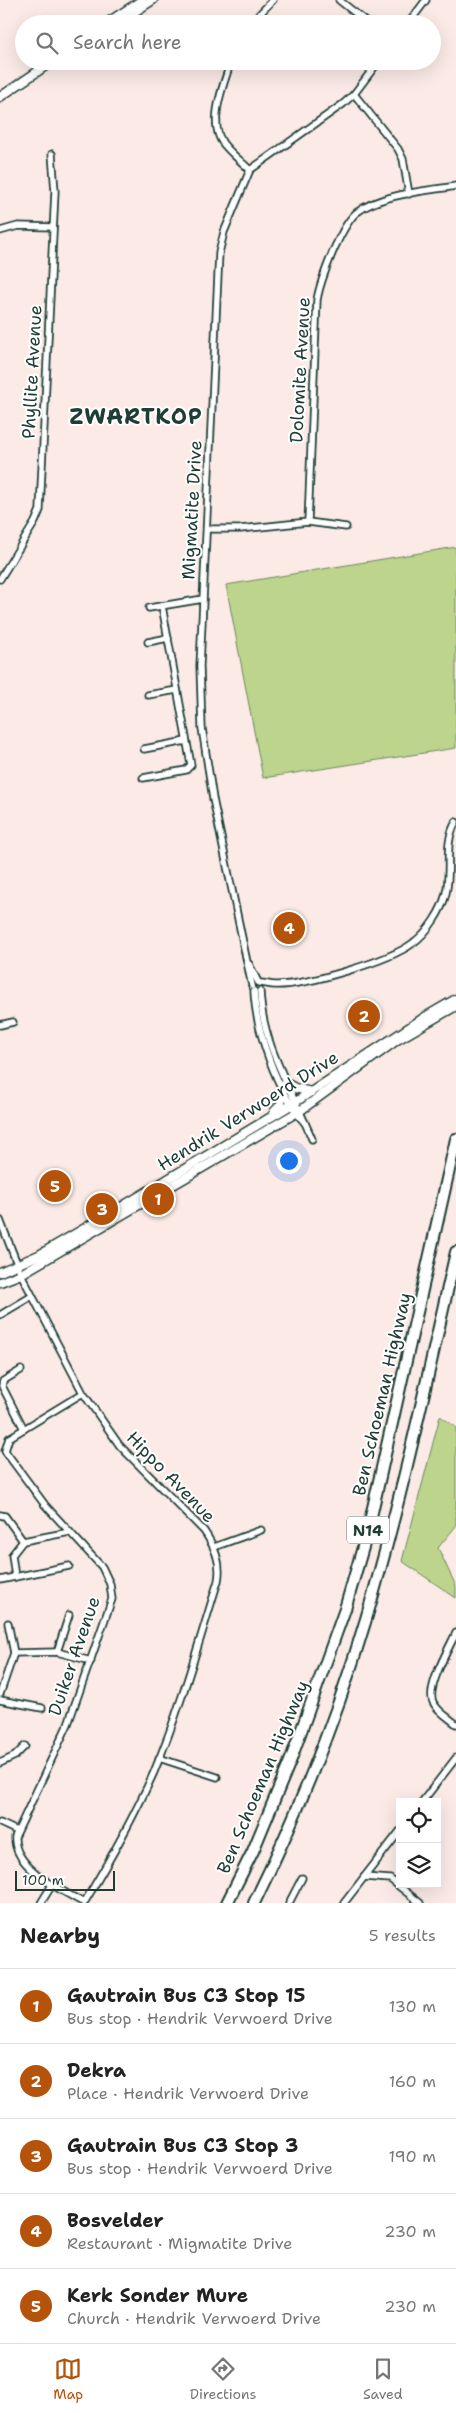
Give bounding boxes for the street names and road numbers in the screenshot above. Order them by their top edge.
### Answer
street label: Dolomite Avenue [284,296,316,444]
street label: Phyllite Avenue [17,304,47,440]
street label: Migmatite Drive [176,440,208,580]
street label: Hendrik Verwoerd Drive [153,1045,343,1177]
street label: Ben Schoeman Highway [347,1290,417,1498]
street label: Hippo Avenue [121,1426,221,1528]
road number: N14 [347,1516,389,1544]
street label: Duiker Avenue [42,1593,106,1719]
street label: Ben Schoeman Highway [211,1677,315,1877]

